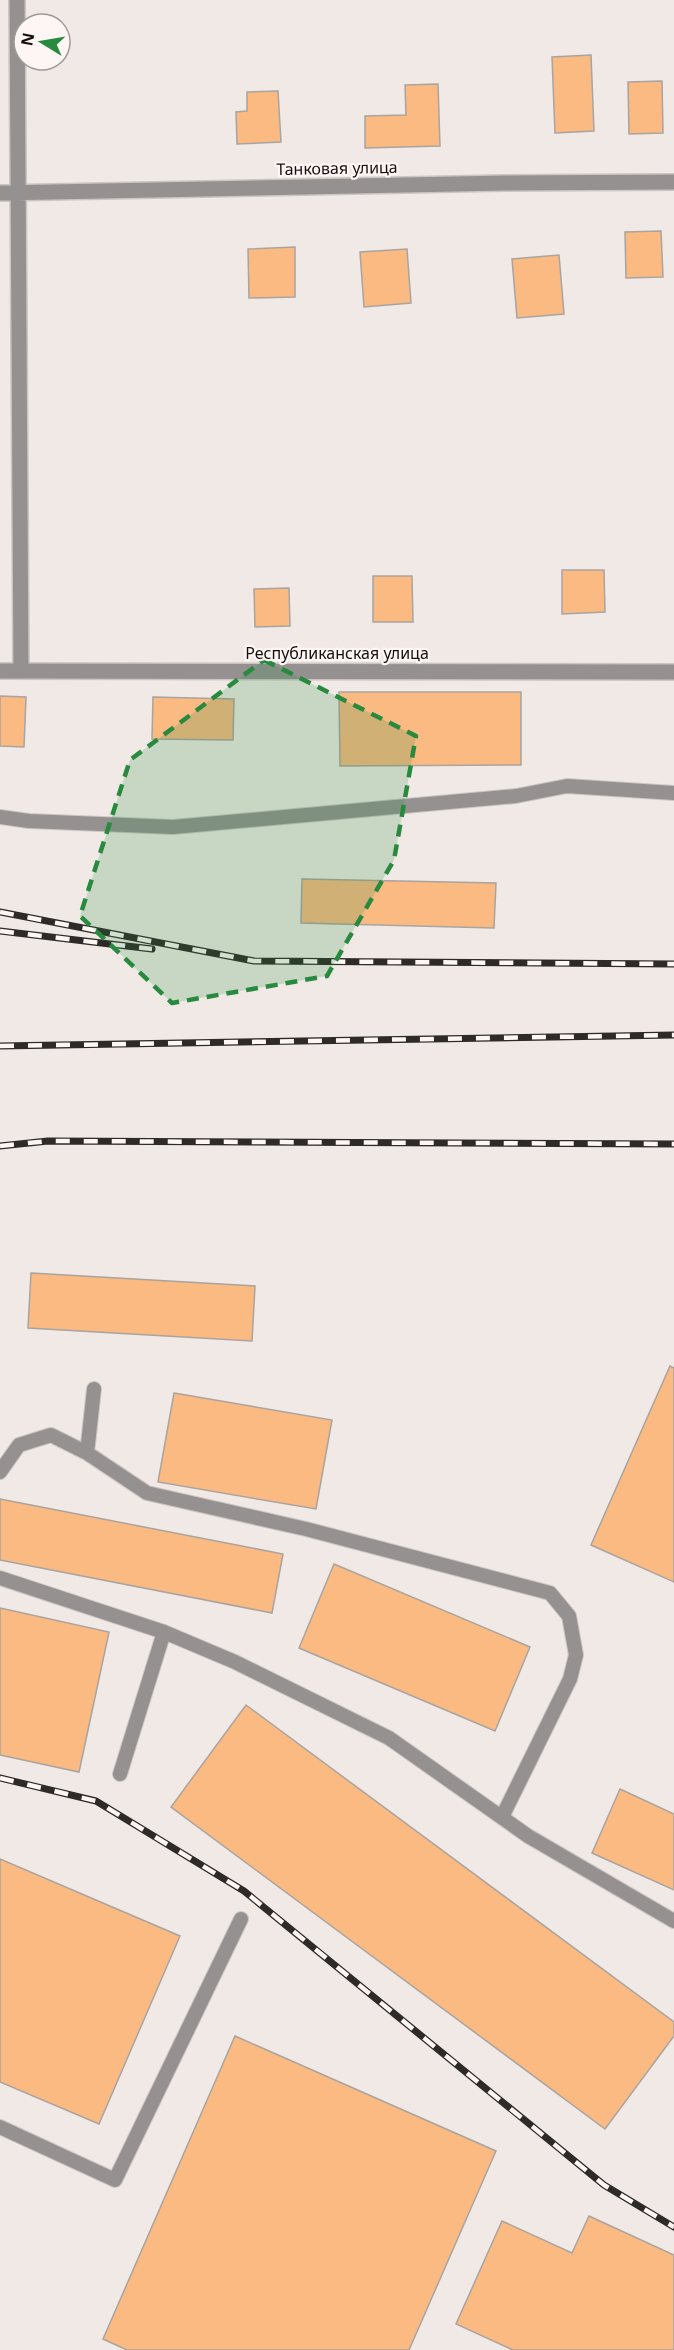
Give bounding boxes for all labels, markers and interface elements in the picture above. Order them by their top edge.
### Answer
north arrow [12,12,72,72]
text: N [15,31,39,48]
street label: Танковая улица [276,156,398,180]
street label: Республиканская улица [245,642,429,664]

